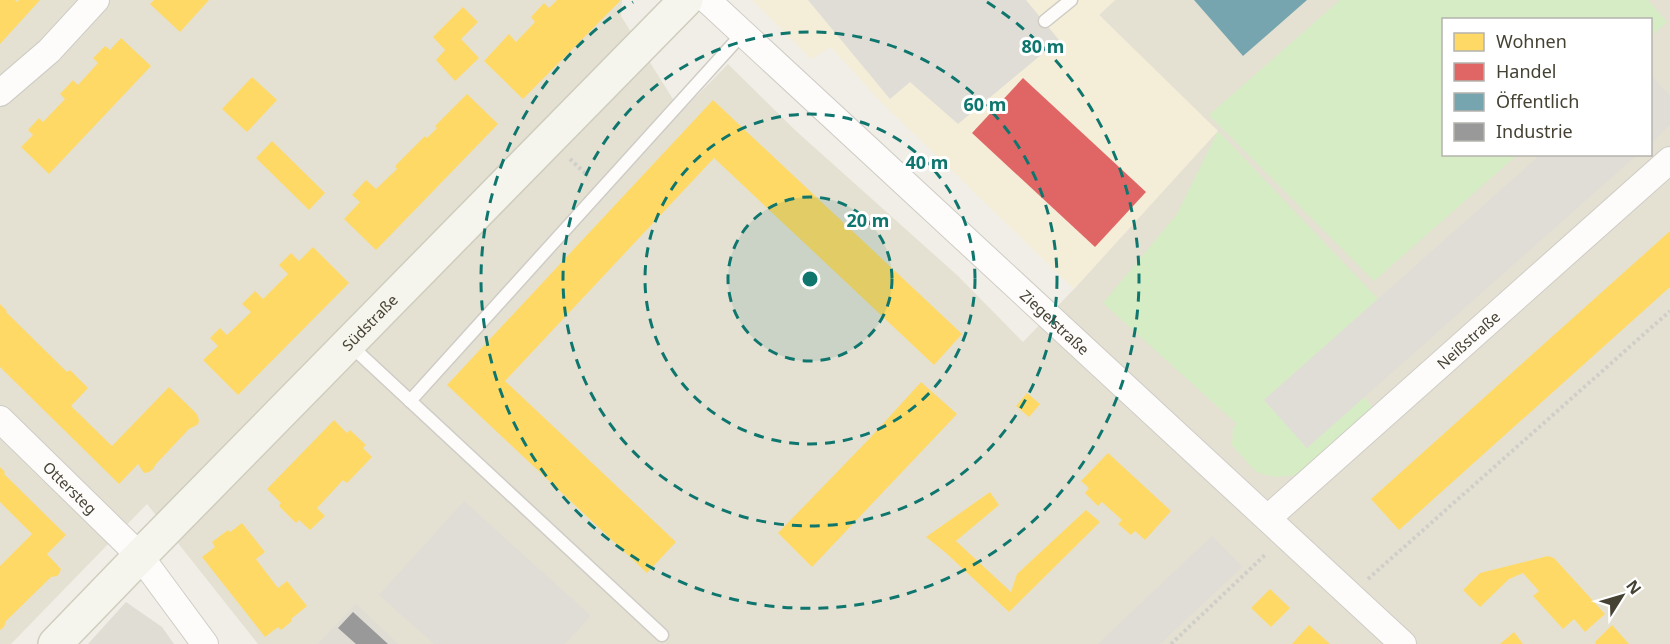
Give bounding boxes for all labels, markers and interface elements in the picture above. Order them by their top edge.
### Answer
legend [1442,18,1652,156]
text: Wohnen [1496,29,1567,53]
text: 80 m [1022,34,1064,58]
text: Handel [1496,59,1556,83]
text: Öffentlich [1496,89,1579,113]
text: 60 m [964,92,1006,116]
text: Industrie [1496,119,1573,143]
text: 40 m [906,150,948,174]
text: 20 m [847,208,889,232]
centre of rings [800,269,820,289]
street label: Ziegelstraße [1016,285,1094,359]
street label: Südstraße [337,290,402,355]
street label: Neißstraße [1432,306,1504,373]
street label: Ottersteg [39,457,101,518]
north arrow [1592,566,1652,626]
text: N [1621,575,1647,599]

